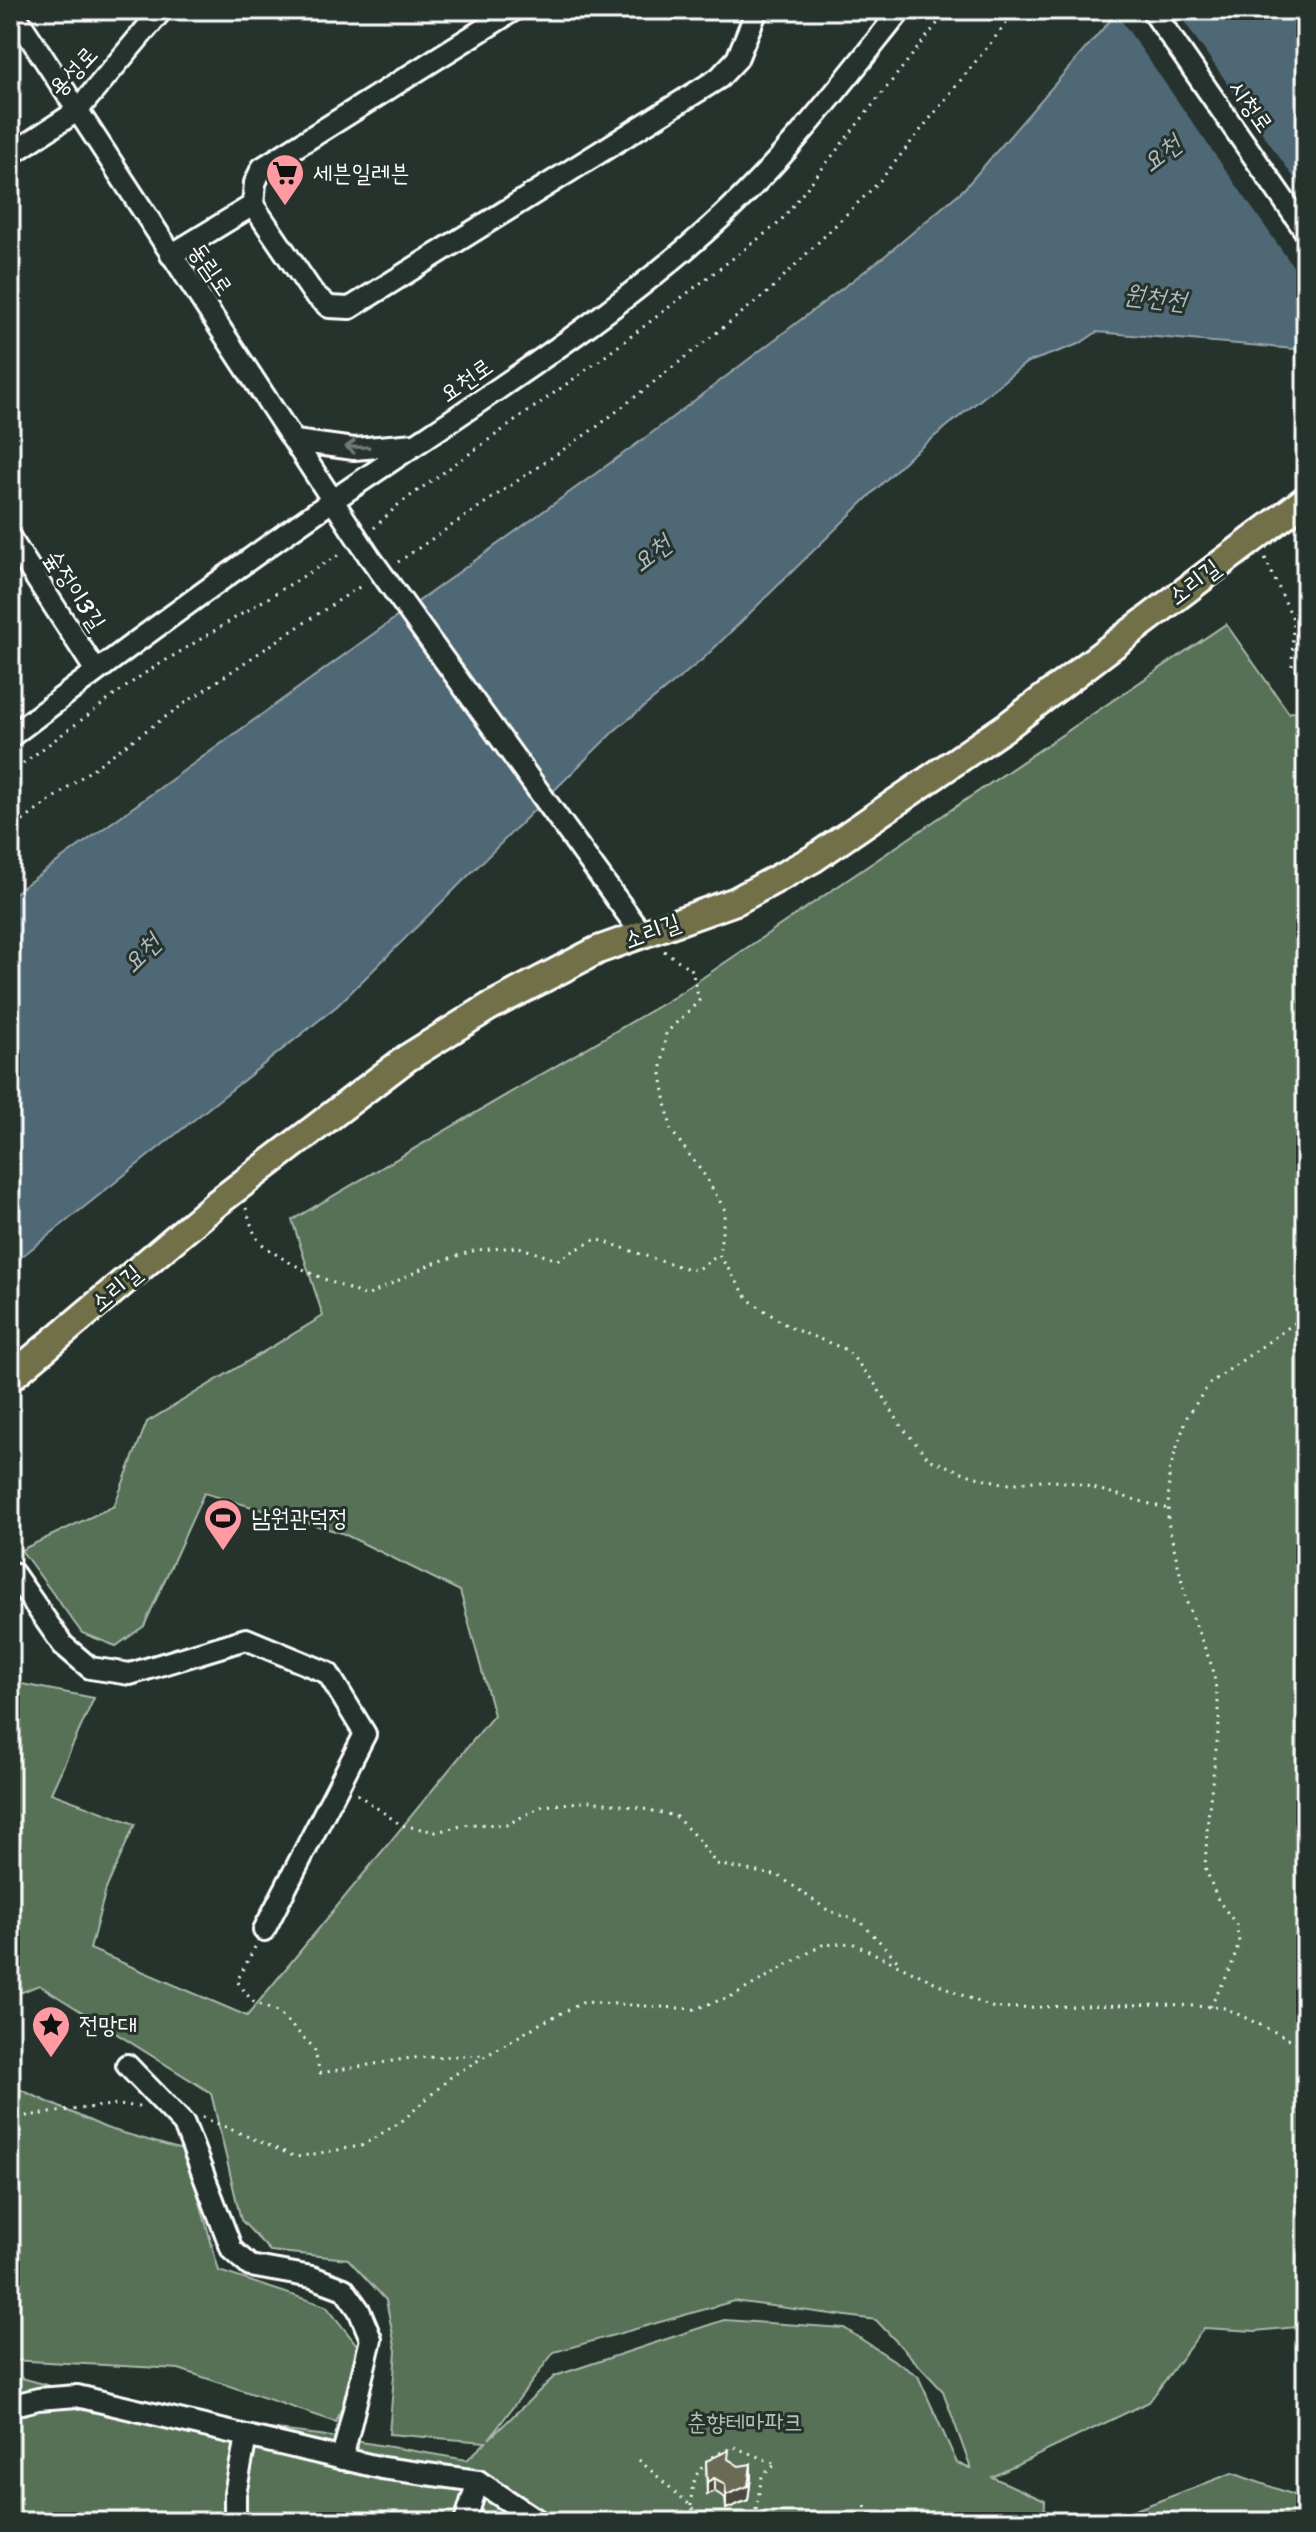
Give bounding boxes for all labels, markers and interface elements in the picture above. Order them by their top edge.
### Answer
street label: 용성로 [38,35,108,107]
street label: 시청로 [1217,70,1285,142]
water label: 요천 [1130,120,1194,184]
supermarket icon: 세븐일레븐 [264,152,306,207]
place label: 세븐일레븐 [313,152,410,194]
street label: 동림로 [177,233,245,305]
water label: 원천천 [1121,270,1192,324]
street label: 요천로 [430,346,502,414]
one-way arrow [344,440,371,455]
water label: 요천 [620,520,684,584]
street label: 숲정이3길 [33,541,117,639]
street label: 소리길 [1158,548,1230,616]
street label: 소리길 [618,901,686,961]
water label: 요천 [110,920,174,984]
street label: 소리길 [80,1253,152,1323]
sports icon: 남원관덕정 [202,1497,244,1552]
place label: 남원관덕정 [251,1497,348,1539]
place icon: 전망대 [30,2004,72,2059]
place label: 전망대 [79,2004,137,2046]
park label: 춘향테마파크 [687,2401,803,2443]

